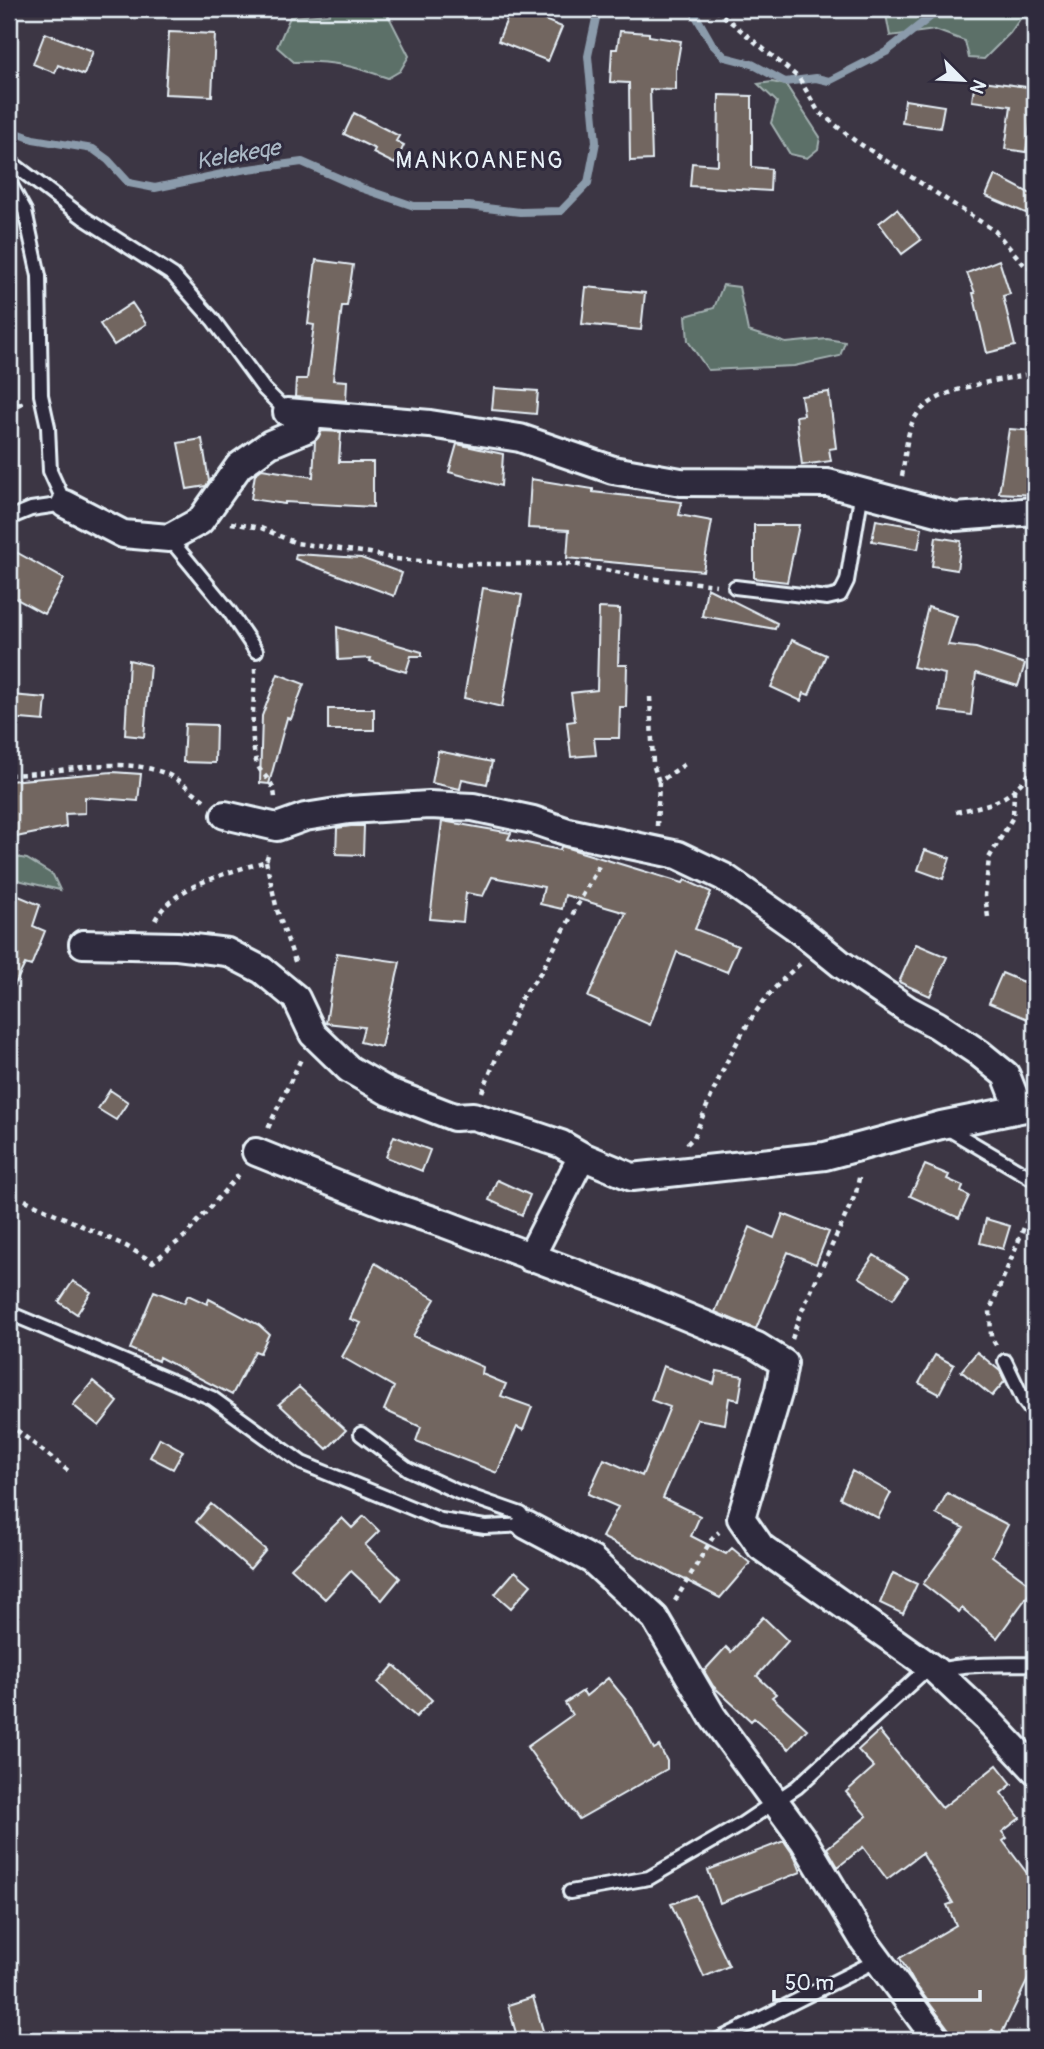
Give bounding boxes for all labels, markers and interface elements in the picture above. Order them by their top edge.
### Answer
north arrow [928,46,998,116]
text: N [964,76,991,97]
water label: Kelekeqe [194,132,285,176]
district label: MANKOANENG [395,146,565,175]
scale bar [774,1958,981,2002]
text: 50 m [785,1970,834,1997]

